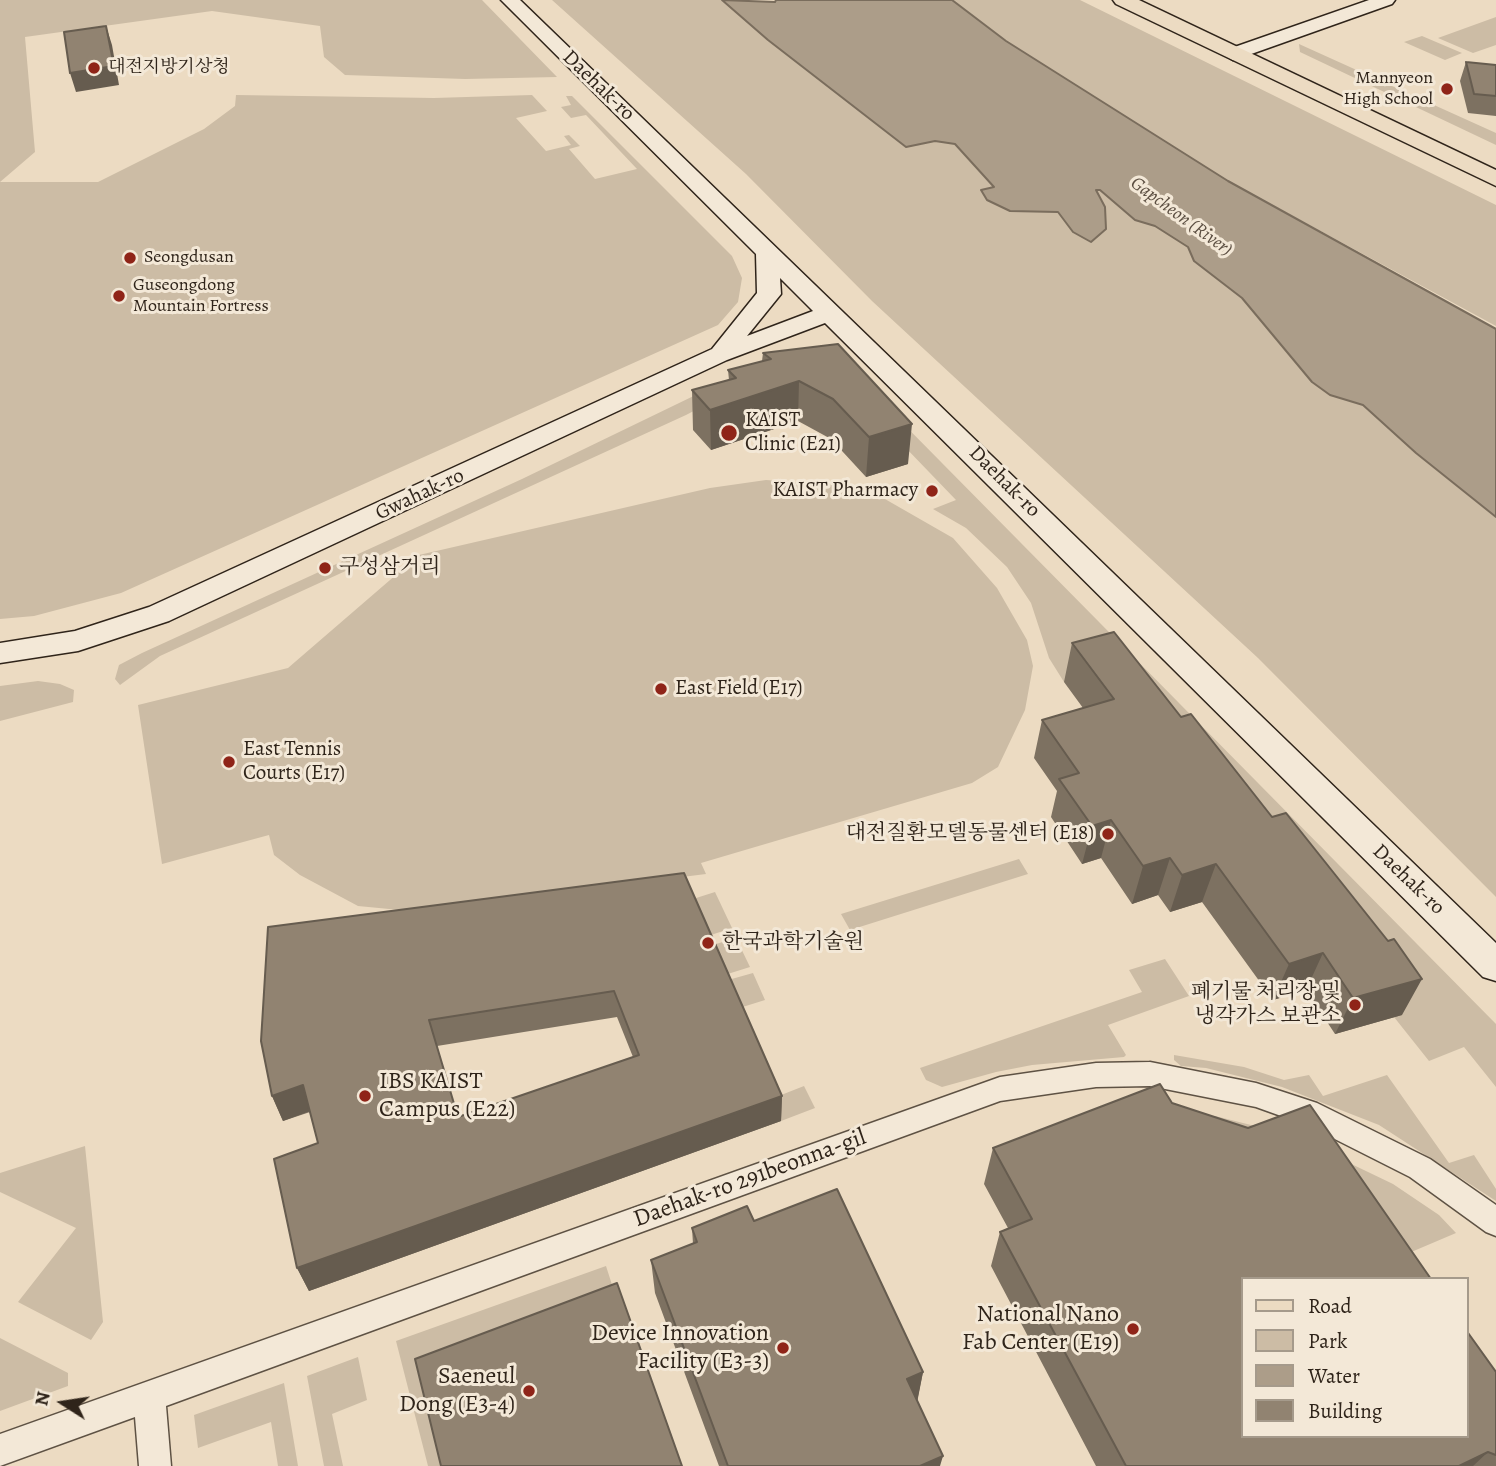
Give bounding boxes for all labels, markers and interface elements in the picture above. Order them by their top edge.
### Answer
street label: Daehak-ro [557,45,639,127]
place label: 대전지방기상청 [108,57,230,79]
marker: 대전지방기상청 [86,60,102,76]
place label: Mannyeon High School [1344,68,1433,110]
marker: Mannyeon High School [1439,81,1455,97]
water label: Gapcheon (River) [1125,172,1237,262]
place label: Seongdusan [144,247,234,269]
marker: Seongdusan [122,250,138,266]
place label: Guseongdong Mountain Fortress [133,275,269,318]
marker: Guseongdong Mountain Fortress [111,288,127,304]
place label: KAIST Clinic (E21) [745,408,841,458]
marker: KAIST Clinic (E21) [719,423,739,443]
street label: Daehak-ro [963,441,1045,523]
street label: Gwahak-ro [372,464,468,526]
place label: KAIST Pharmacy [772,478,918,504]
marker: KAIST Pharmacy [924,483,940,499]
place label: 구성삼거리 [339,555,440,581]
marker: 구성삼거리 [317,560,333,576]
place label: East Field (E17) [675,676,802,702]
marker: East Field (E17) [653,681,669,697]
place label: East Tennis Courts (E17) [243,737,345,787]
marker: East Tennis Courts (E17) [221,754,237,770]
place label: 대전질환모델동물센터 (E18) [846,821,1094,847]
marker: 대전질환모델동물센터 (E18) [1100,826,1116,842]
street label: Daehak-ro [1367,839,1449,921]
place label: 한국과학기술원 [722,930,864,956]
marker: 한국과학기술원 [700,935,716,951]
place label: 폐기물 처리장 및 냉각가스 보관소 [1191,980,1341,1030]
marker: 폐기물 처리장 및 냉각가스 보관소 [1347,997,1363,1013]
place label: IBS KAIST Campus (E22) [379,1068,515,1124]
marker: IBS KAIST Campus (E22) [357,1088,373,1104]
street label: Daehak-ro 291beonna-gil [630,1123,870,1235]
legend [1240,1277,1468,1438]
text: Road [1308,1292,1352,1320]
place label: National Nano Fab Center (E19) [962,1301,1119,1357]
place label: Device Innovation Facility (E3-3) [591,1320,769,1376]
marker: National Nano Fab Center (E19) [1125,1321,1141,1337]
text: Park [1308,1327,1347,1355]
marker: Device Innovation Facility (E3-3) [775,1340,791,1356]
text: Water [1308,1362,1360,1390]
place label: Saeneul Dong (E3-4) [399,1363,515,1419]
north arrow [28,1368,98,1438]
marker: Saeneul Dong (E3-4) [521,1383,537,1399]
text: N [28,1389,57,1408]
text: Building [1308,1397,1382,1425]

